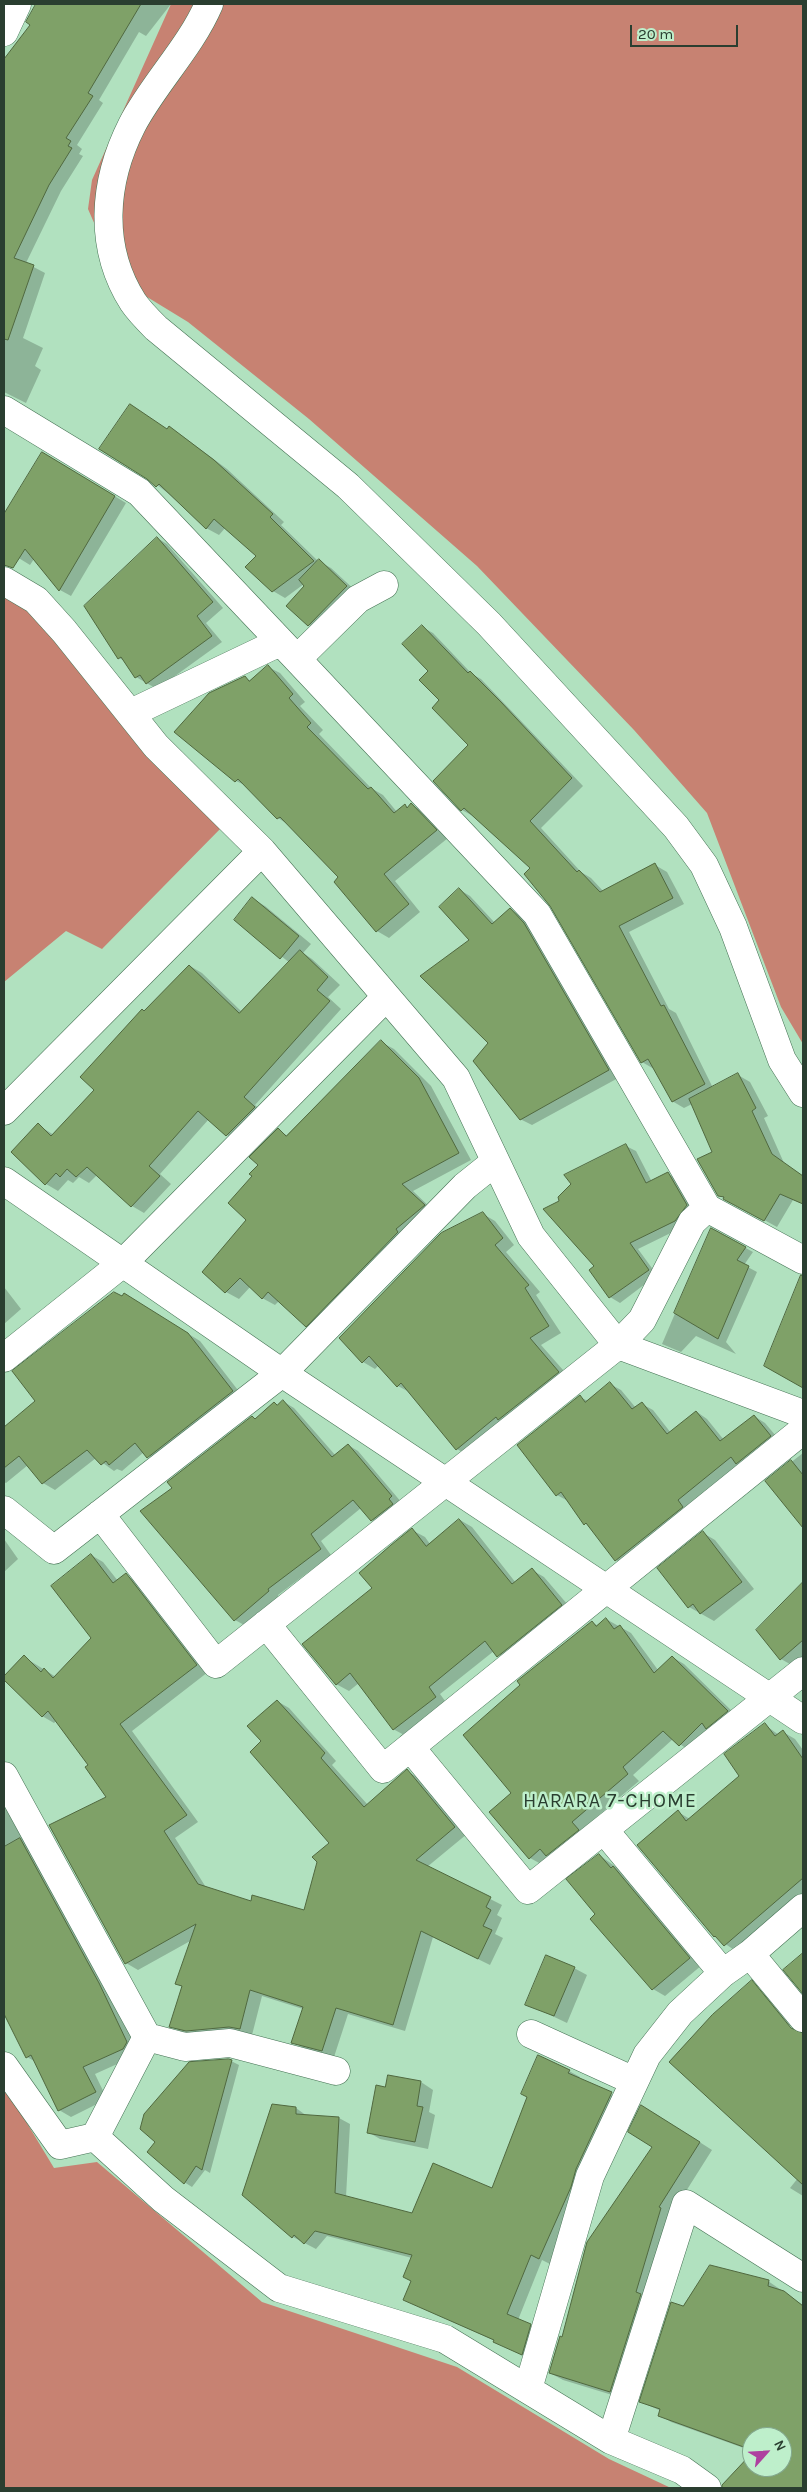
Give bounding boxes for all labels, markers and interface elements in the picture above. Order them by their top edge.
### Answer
scale bar [632,15,740,47]
text: 20 m [638,25,673,43]
district label: HARARA 7-CHOME [521,1789,699,1813]
north arrow [742,2427,792,2477]
text: N [770,2437,790,2454]

